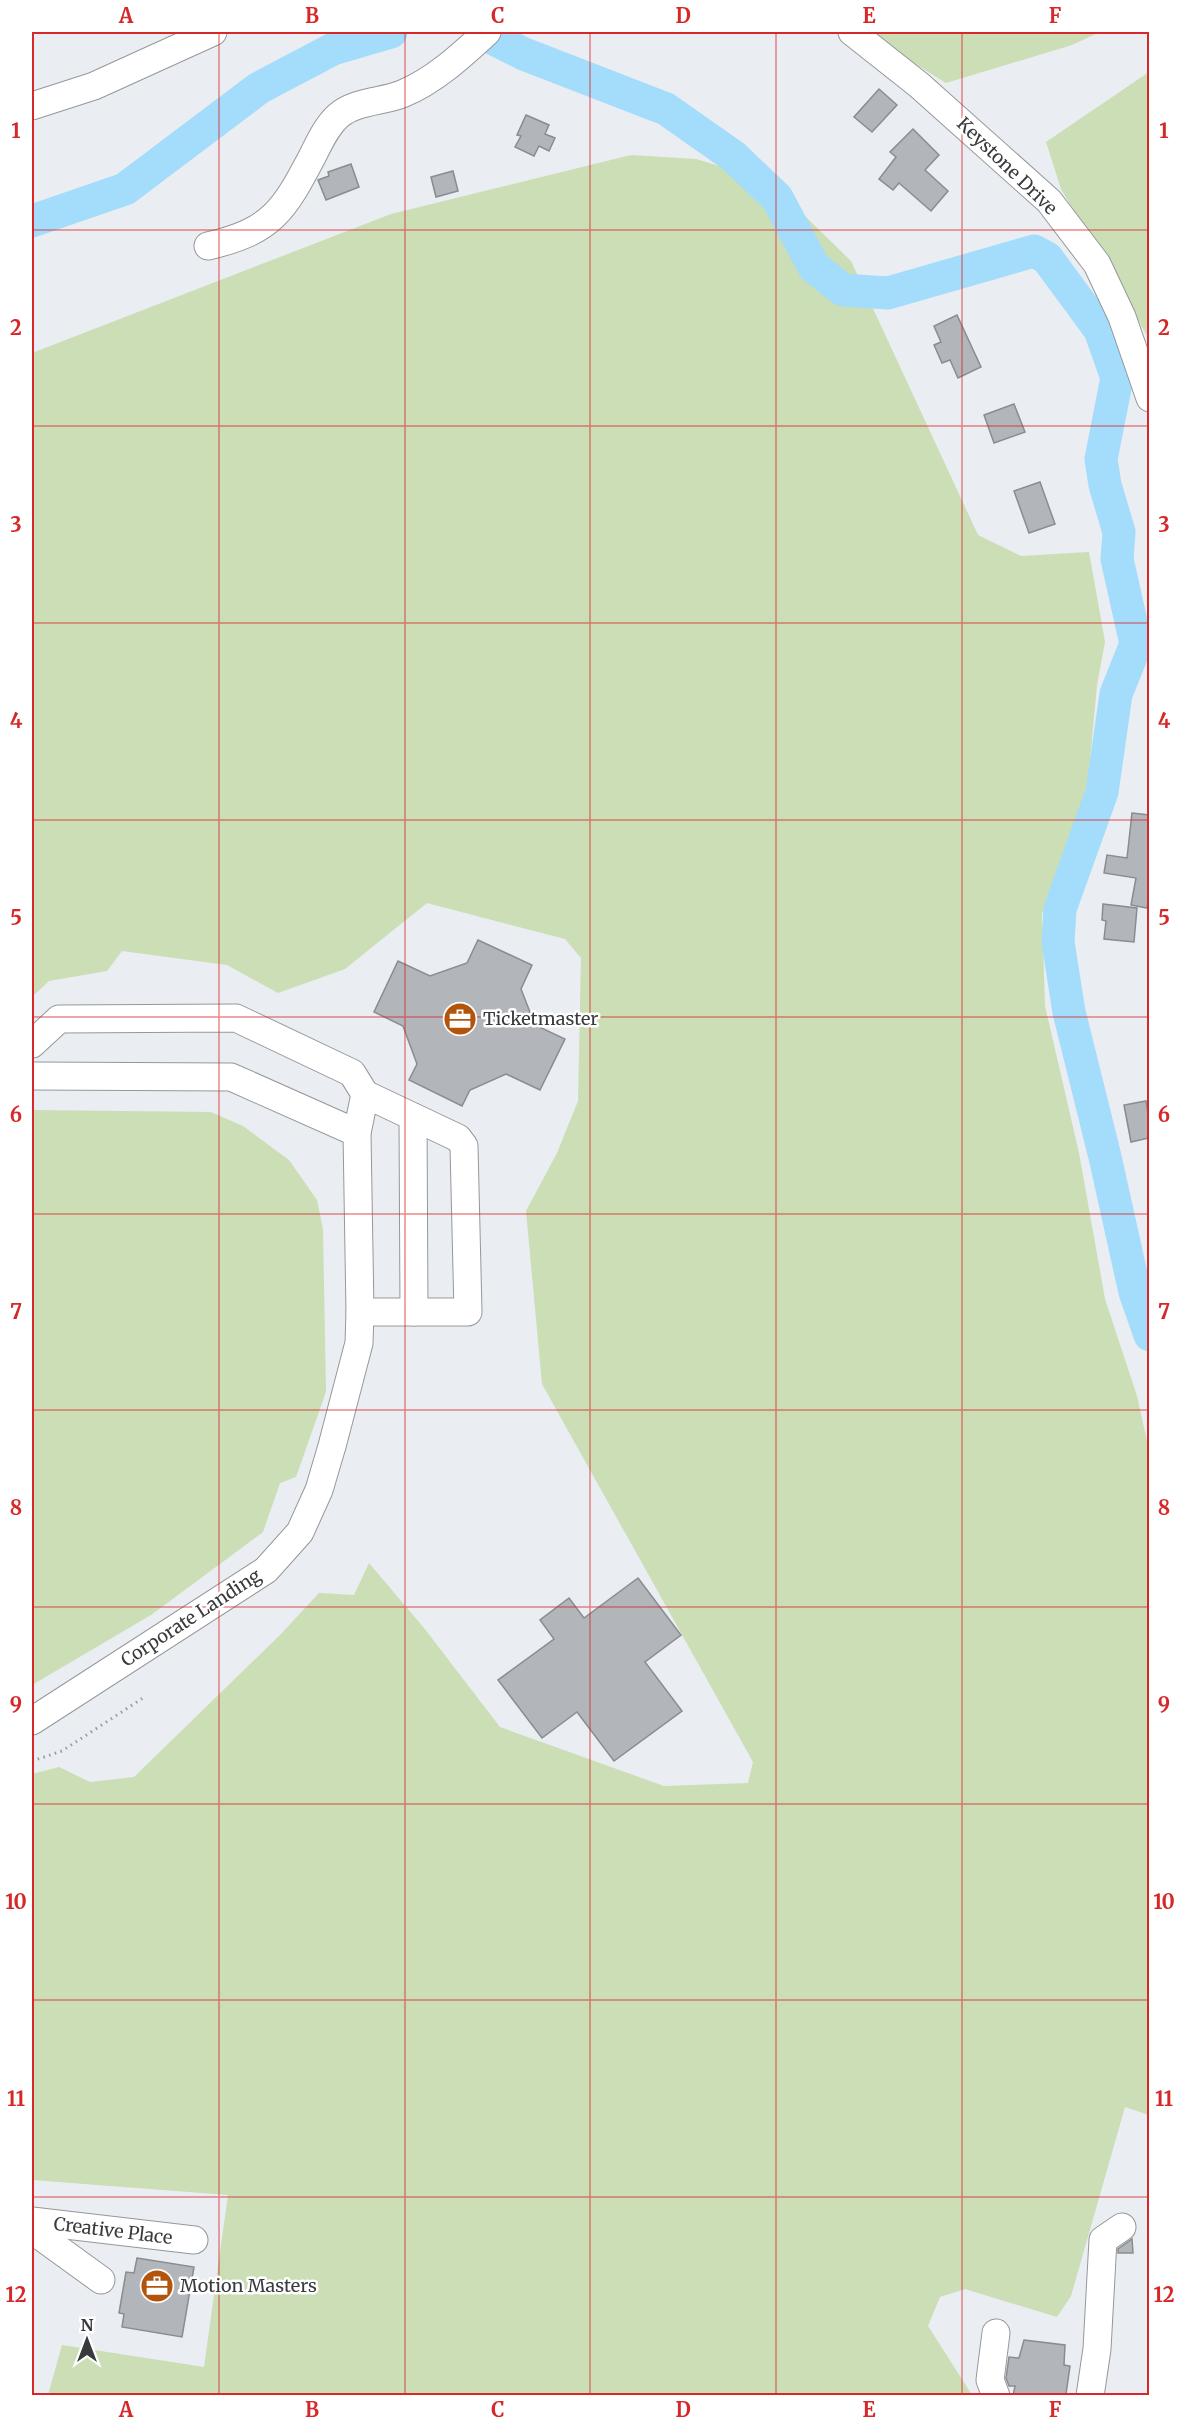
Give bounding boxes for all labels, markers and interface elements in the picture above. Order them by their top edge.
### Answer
text: A [118,3,134,28]
text: B [305,3,319,28]
text: C [491,3,505,28]
text: D [675,3,691,28]
text: E [862,3,876,28]
text: F [1049,3,1062,28]
street label: Keystone Drive [952,112,1062,219]
text: 1 [11,118,21,143]
text: 1 [1159,118,1169,143]
text: 2 [10,315,22,340]
text: 2 [1158,315,1170,340]
text: 3 [10,512,22,537]
text: 3 [1158,512,1170,537]
text: 4 [10,708,23,733]
text: 4 [1158,708,1171,733]
text: 5 [10,905,22,930]
text: 5 [1158,905,1170,930]
office icon: Ticketmaster [442,1001,478,1037]
place label: Ticketmaster [483,1007,598,1030]
text: 6 [10,1102,22,1127]
text: 6 [1158,1102,1170,1127]
text: 7 [10,1299,22,1324]
text: 7 [1158,1299,1170,1324]
text: 8 [10,1495,22,1520]
text: 8 [1158,1495,1170,1520]
street label: Corporate Landing [116,1564,265,1671]
text: 9 [10,1692,22,1717]
text: 9 [1158,1692,1170,1717]
text: 10 [5,1889,27,1914]
text: 10 [1153,1889,1175,1914]
text: 11 [7,2086,25,2111]
text: 11 [1155,2086,1173,2111]
street label: Creative Place [52,2212,174,2249]
office icon: Motion Masters [139,2268,175,2304]
place label: Motion Masters [180,2274,317,2297]
text: 12 [6,2282,27,2307]
text: 12 [1154,2282,1175,2307]
north arrow [57,2310,117,2370]
text: N [81,2315,94,2335]
text: A [118,2397,134,2422]
text: B [305,2397,319,2422]
text: C [491,2397,505,2422]
text: D [675,2397,691,2422]
text: E [862,2397,876,2422]
text: F [1049,2397,1062,2422]

